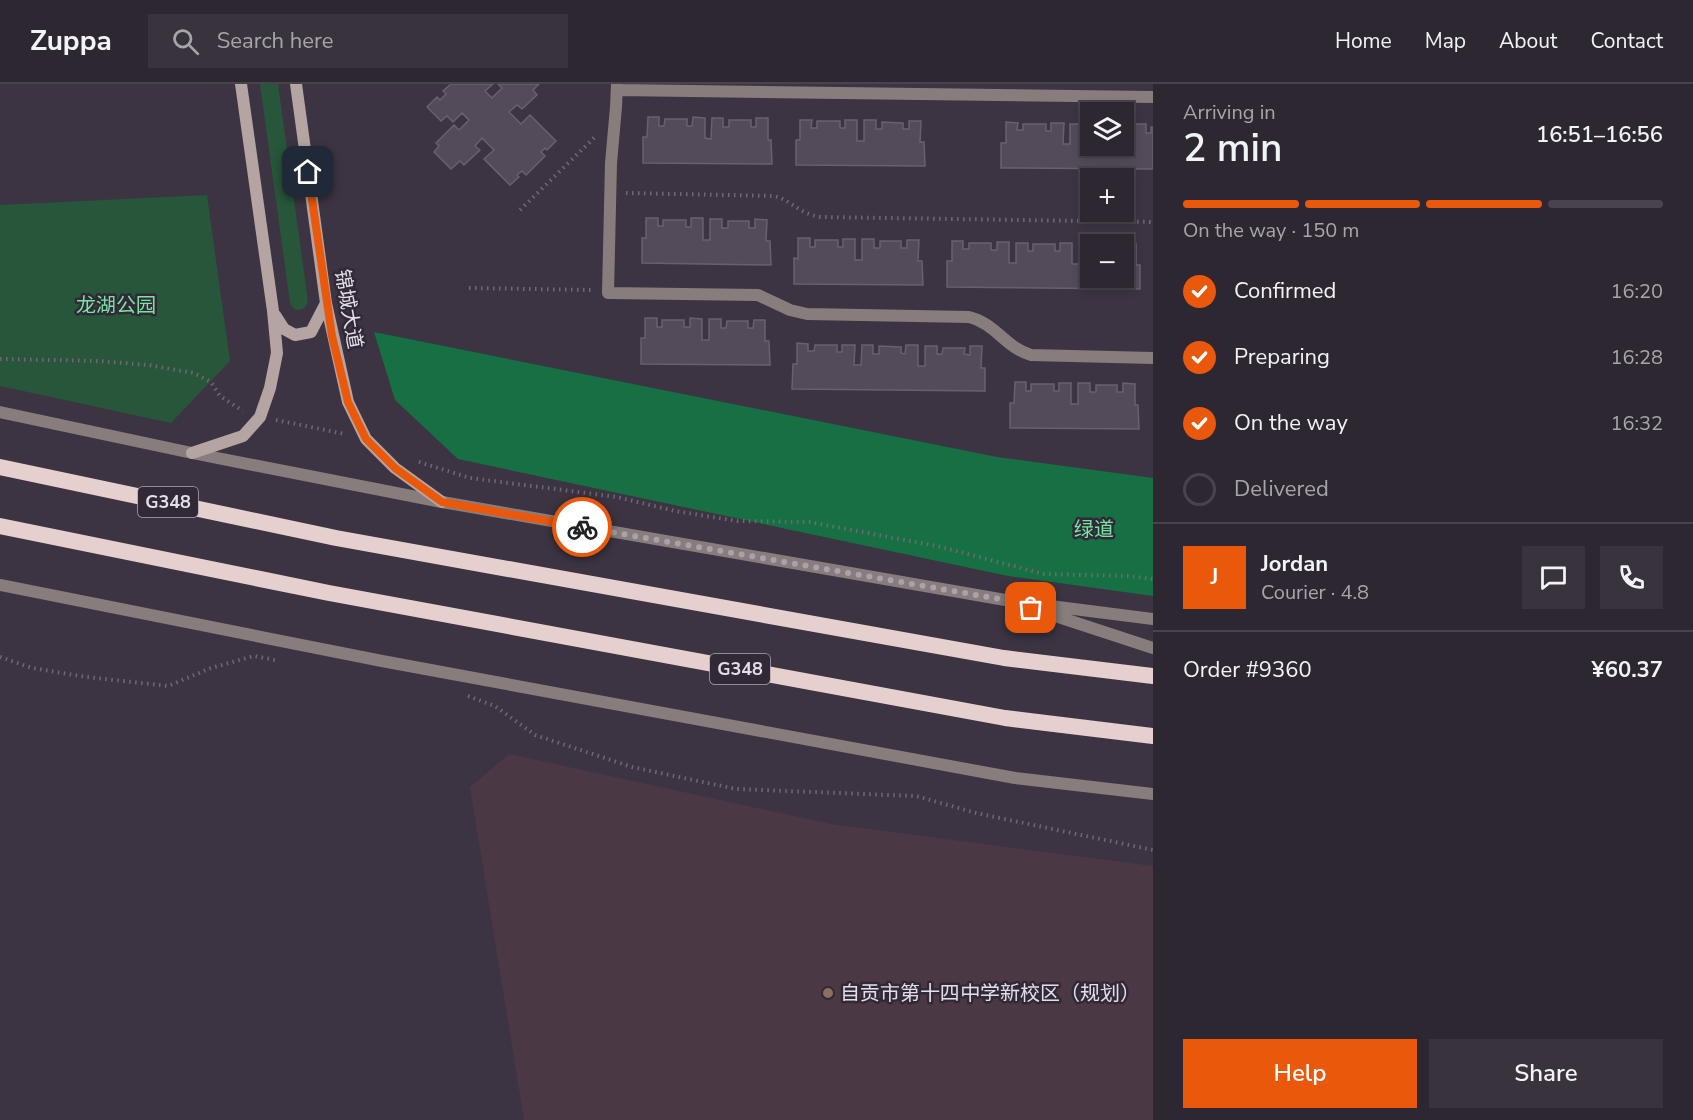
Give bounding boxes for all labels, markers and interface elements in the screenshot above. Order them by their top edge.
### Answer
search box [148,14,568,68]
text: Zuppa [30,22,112,60]
icon: search [169,25,202,58]
text: Search here [217,26,333,56]
text: Home [1335,27,1392,55]
text: Map [1425,27,1466,55]
text: About [1499,27,1557,55]
text: Contact [1590,27,1663,55]
text: Arriving in [1183,99,1276,126]
map controls [1080,102,1134,288]
button: layers [1080,102,1134,156]
text: 16:51–16:56 [1536,120,1663,150]
text: 2 min [1183,122,1282,175]
pin [282,146,333,197]
icon: home [291,155,324,188]
button: + [1080,168,1134,222]
text: On the way · 150 m [1183,217,1359,244]
button: − [1080,234,1134,288]
street label: 锦城大道 [328,267,369,351]
icon: check [1183,275,1216,308]
text: Confirmed [1234,276,1336,306]
text: 16:20 [1610,278,1663,305]
park label: 龙湖公园 [76,292,156,319]
icon: check [1183,341,1216,374]
text: Preparing [1234,342,1330,372]
text: 16:28 [1610,344,1663,371]
icon: check [1183,407,1216,440]
text: On the way [1234,408,1348,438]
text: 16:32 [1610,410,1663,437]
text: Delivered [1234,474,1329,504]
road number: G348 [138,487,198,517]
courier [552,497,612,557]
icon: bike [566,511,599,544]
park label: 绿道 [1074,516,1114,543]
button: chat [1522,546,1585,609]
button: phone [1600,546,1663,609]
text: Jordan [1261,549,1328,579]
text: J [1211,562,1218,592]
text: Courier · 4.8 [1261,579,1369,606]
pin [1005,582,1056,633]
icon: bag [1014,591,1047,624]
road number: G348 [710,654,770,684]
text: Order #9360 [1183,655,1312,685]
text: ¥60.37 [1592,655,1663,685]
place label: 自贡市第十四中学新校区（规划） [840,980,1140,1007]
marker: 自贡市第十四中学新校区（规划） [821,986,835,1000]
button: Help [1183,1039,1417,1108]
button: Share [1429,1039,1663,1108]

